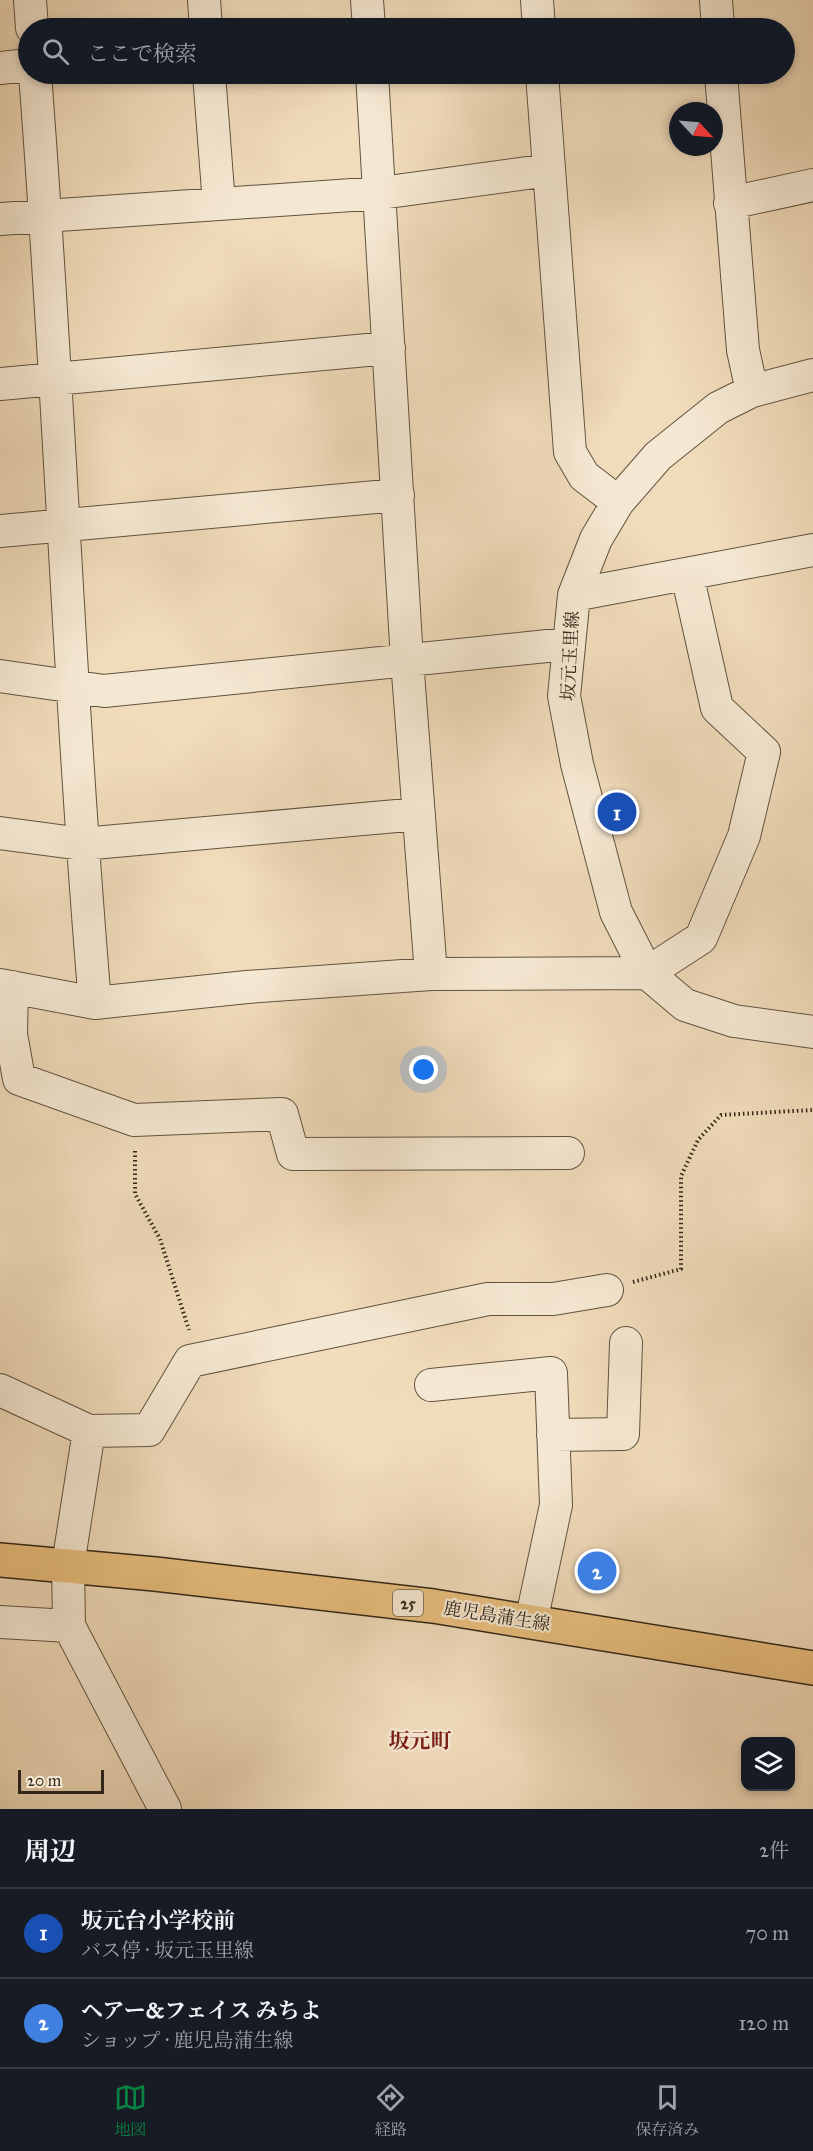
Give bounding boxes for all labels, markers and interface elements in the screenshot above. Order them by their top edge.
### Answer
search box [18,18,795,84]
icon: search [39,35,72,68]
text: ここで検索 [87,40,197,67]
north arrow [669,102,723,156]
street label: 坂元玉里線 [557,610,583,702]
pin: 1 [598,790,636,834]
your location [409,1055,438,1084]
pin: 2 [578,1548,616,1594]
road number: 25 [393,1590,423,1616]
street label: 鹿児島蒲生線 [442,1597,552,1635]
district label: 坂元町 [389,1728,452,1754]
map controls [741,1737,795,1791]
button: layers [741,1737,795,1791]
scale bar [18,1767,104,1794]
text: 20 m [27,1771,61,1790]
text: 周辺 [24,1835,76,1867]
text: 2件 [759,1838,789,1862]
text: 坂元台小学校前 [81,1907,235,1934]
text: 1 [40,1921,47,1945]
text: 70 m [746,1921,789,1945]
text: バス停 · 坂元玉里線 [81,1938,254,1962]
text: ヘアー&フェイス みちよ [81,1997,322,2024]
text: 2 [39,2011,48,2035]
text: 120 m [738,2011,789,2035]
text: ショップ · 鹿児島蒲生線 [81,2028,294,2052]
tab: 地図 [114,2081,147,2140]
tab: 経路 [374,2081,407,2140]
tab: 保存済み [635,2081,699,2140]

